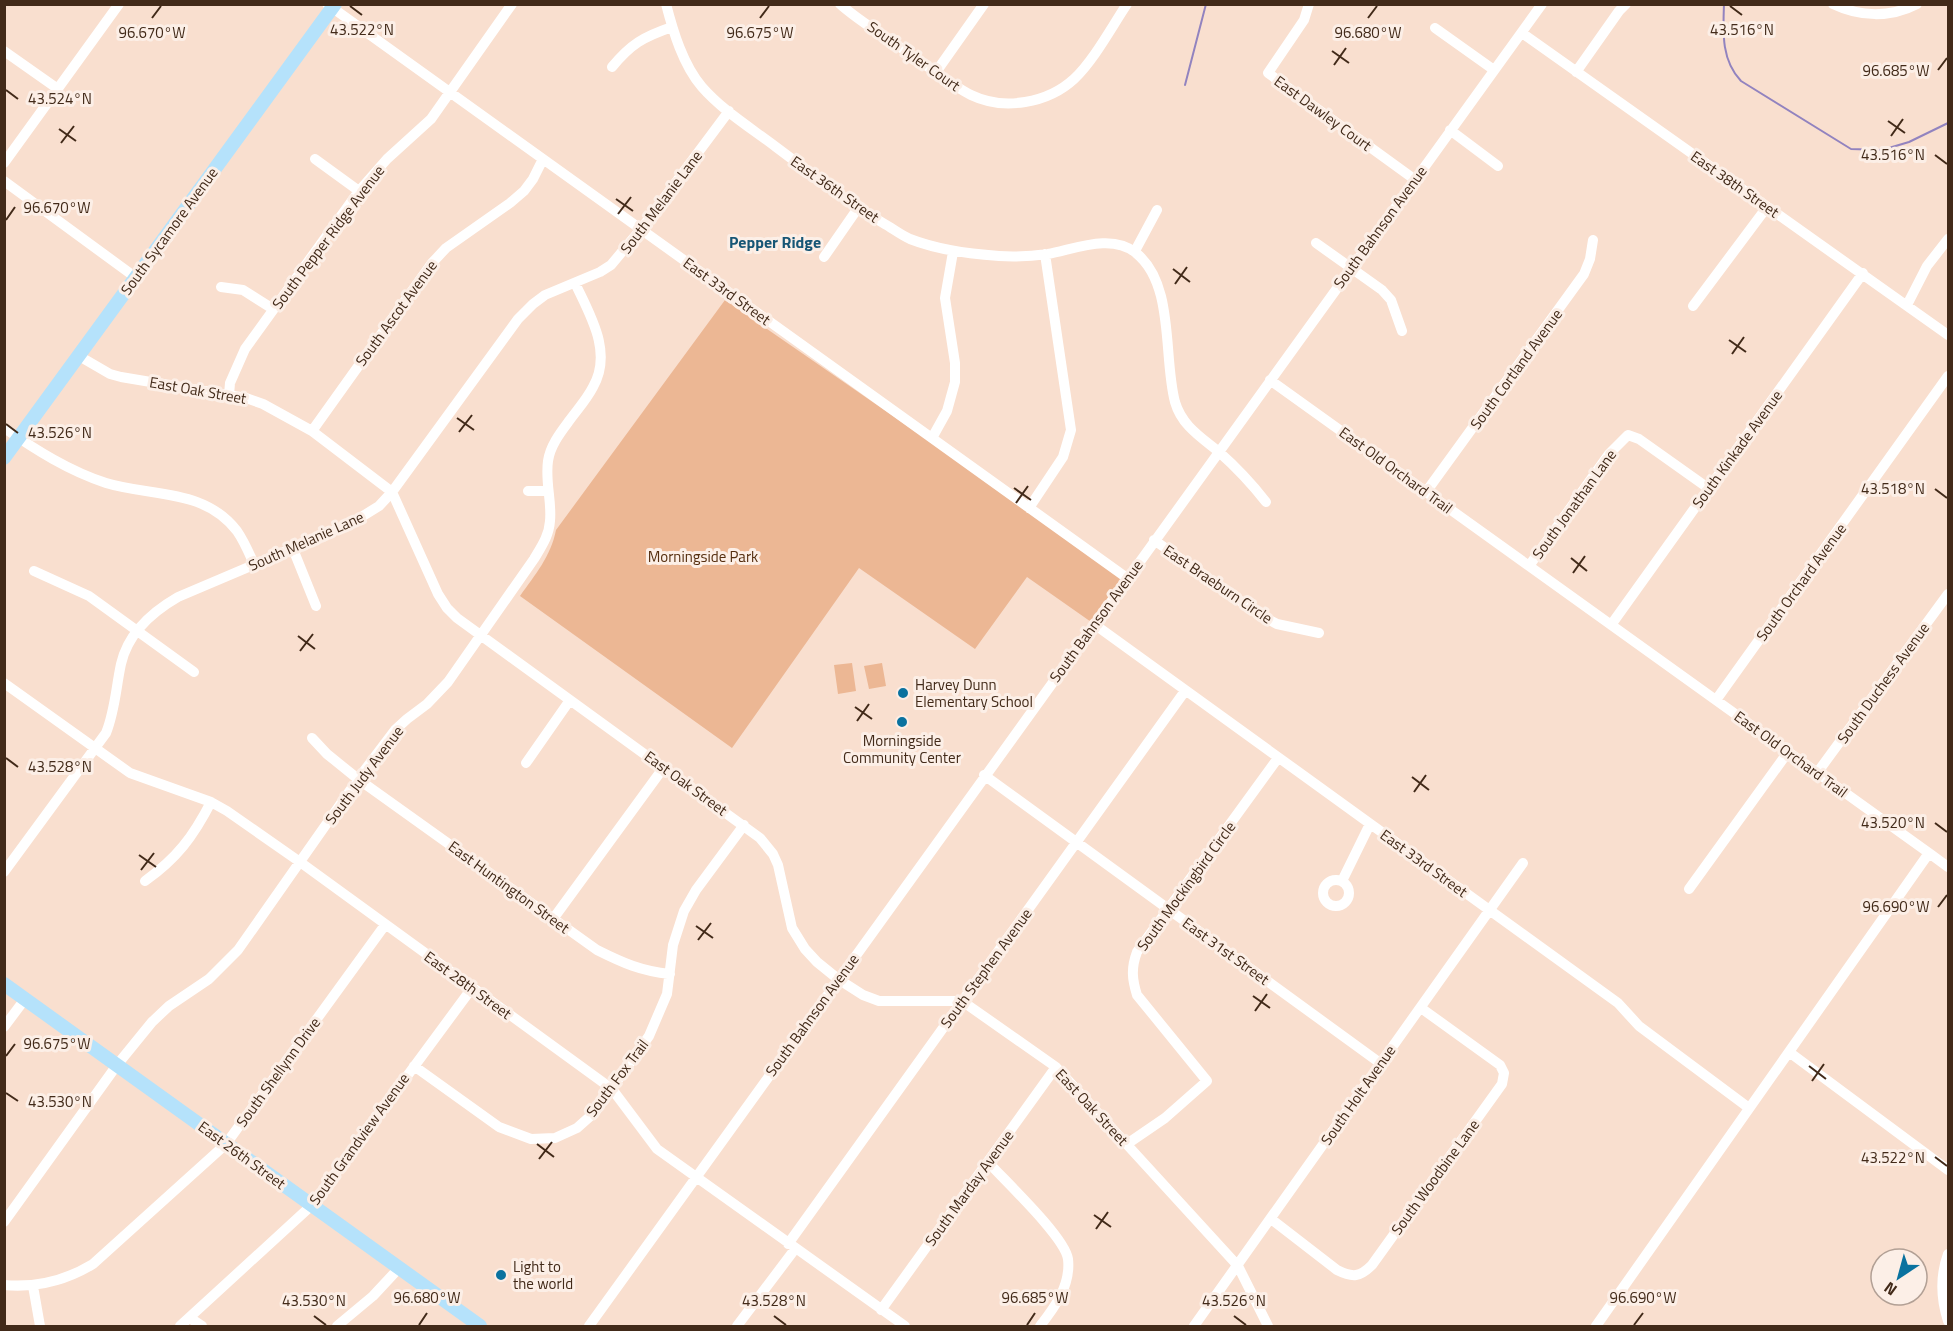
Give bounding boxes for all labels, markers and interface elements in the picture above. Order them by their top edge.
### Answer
street label: South Tyler Court [863,15,966,97]
text: 43.522°N [330,18,394,41]
text: 43.516°N [1710,18,1774,41]
text: 96.670°W [119,21,185,44]
text: 96.675°W [727,21,793,44]
text: 96.680°W [1335,21,1401,44]
text: 96.685°W [1863,59,1929,82]
street label: East Dawley Court [1269,70,1377,157]
text: 43.524°N [28,87,92,110]
text: 43.516°N [1861,143,1925,166]
street label: South Melanie Lane [614,145,708,259]
street label: East 38th Street [1686,145,1785,224]
street label: East 36th Street [786,150,885,229]
street label: South Pepper Ridge Avenue [266,160,390,314]
street label: South Bahnson Avenue [1328,161,1432,293]
street label: South Sycamore Avenue [115,162,223,300]
text: 96.670°W [24,196,90,219]
district label: Pepper Ridge [729,230,821,254]
street label: East 33rd Street [679,251,776,331]
street label: South Ascot Avenue [350,255,442,371]
street label: South Cortland Avenue [1464,304,1568,434]
street label: East Oak Street [148,370,249,410]
street label: South Kinkade Avenue [1686,385,1788,513]
text: 43.526°N [28,421,92,444]
street label: East Old Orchard Trail [1335,421,1457,519]
street label: South Jonathan Lane [1526,444,1622,564]
text: 43.518°N [1861,477,1925,500]
street label: South Melanie Lane [245,505,367,577]
street label: South Orchard Avenue [1750,518,1852,646]
street label: East Braeburn Circle [1159,539,1277,629]
park label: Morningside Park [648,545,758,568]
street label: South Bahnson Avenue [1044,555,1148,687]
street label: South Duchess Avenue [1831,618,1935,748]
place label: Harvey Dunn Elementary School [915,673,1033,713]
marker: Harvey Dunn Elementary School [896,686,910,700]
street label: East Old Orchard Trail [1730,705,1852,803]
marker: Morningside Community Center [895,715,909,729]
street label: South Judy Avenue [319,721,409,829]
place label: Morningside Community Center [843,729,961,769]
street label: East Oak Street [640,745,733,822]
text: 43.528°N [28,755,92,778]
text: 43.520°N [1861,811,1925,834]
street label: South Mockingbird Circle [1131,816,1241,956]
street label: East 33rd Street [1376,823,1473,903]
street label: East Huntington Street [444,835,575,939]
text: 96.690°W [1863,895,1929,918]
street label: South Stephen Avenue [935,903,1037,1033]
street label: East 31st Street [1178,912,1275,991]
street label: East 28th Street [419,945,517,1025]
street label: South Bahnson Avenue [760,949,864,1081]
street label: South Shellynn Drive [230,1012,326,1132]
text: 96.675°W [24,1032,90,1055]
street label: South Fox Trail [580,1034,654,1122]
street label: South Holt Avenue [1315,1040,1401,1150]
street label: East Oak Street [1050,1063,1134,1151]
street label: South Grandview Avenue [303,1068,415,1210]
text: 43.530°N [28,1090,92,1113]
street label: South Woodbine Lane [1385,1114,1485,1240]
street label: East 26th Street [193,1115,291,1195]
street label: South Marday Avenue [919,1125,1019,1251]
text: 43.522°N [1861,1146,1925,1169]
north arrow [1869,1247,1929,1307]
place label: Light to the world [513,1255,573,1295]
marker: Light to the world [494,1268,508,1282]
text: N [1879,1276,1902,1302]
text: 96.680°W [394,1286,460,1309]
text: 96.685°W [1002,1286,1068,1309]
text: 96.690°W [1610,1286,1676,1309]
text: 43.530°N [282,1289,346,1312]
text: 43.528°N [742,1289,806,1312]
text: 43.526°N [1202,1289,1266,1312]

